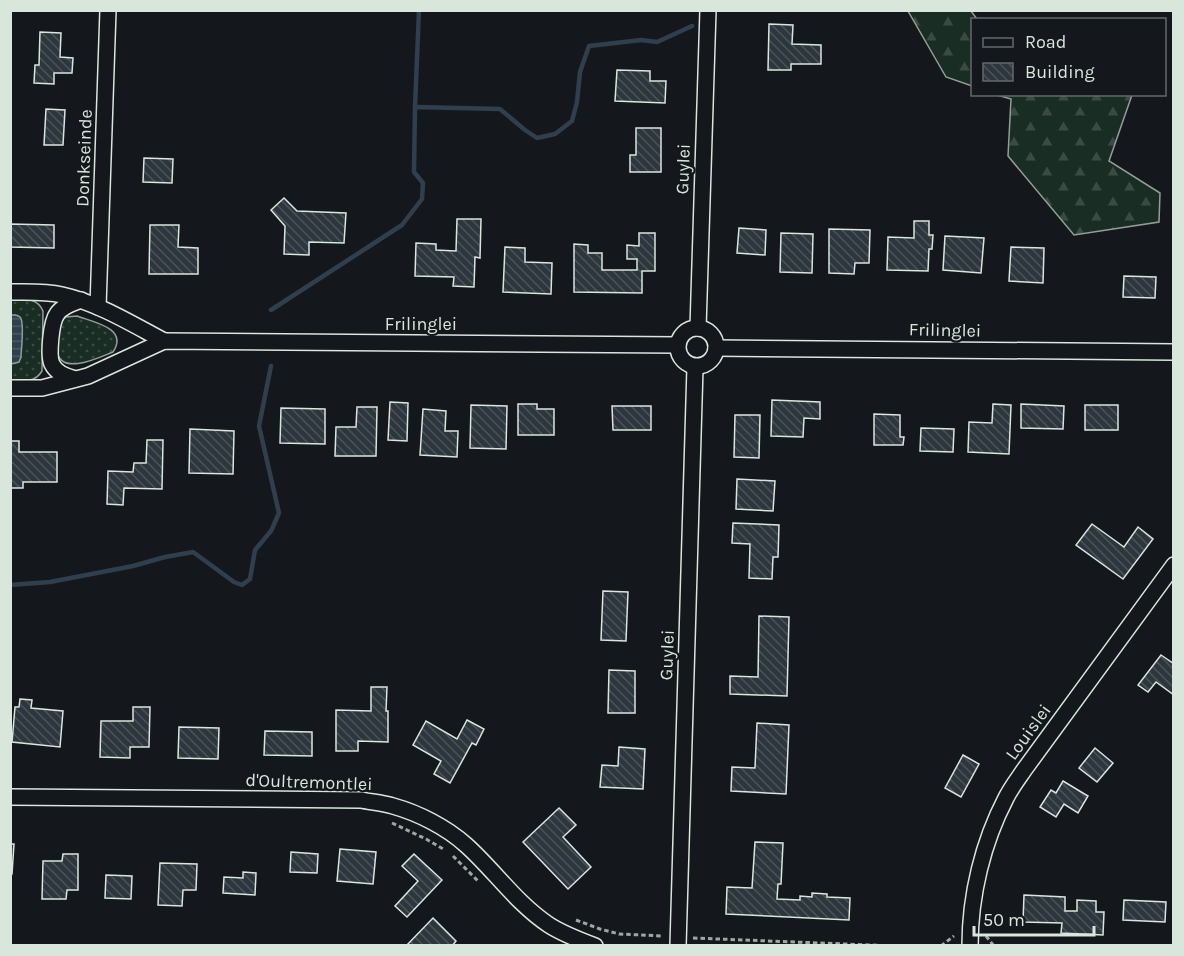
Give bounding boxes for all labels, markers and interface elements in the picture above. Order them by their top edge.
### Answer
legend [971,18,1166,96]
text: Road [1025,31,1066,53]
text: Building [1025,61,1095,83]
street label: Donkseinde [71,109,97,207]
street label: Guylei [671,143,695,195]
street label: Frilinglei [385,313,457,335]
street label: Frilinglei [909,318,981,342]
street label: Guylei [655,629,679,681]
street label: Louislei [1000,700,1056,764]
street label: d'Oultremontlei [245,769,373,795]
scale bar [974,899,1094,937]
text: 50 m [983,909,1025,931]

